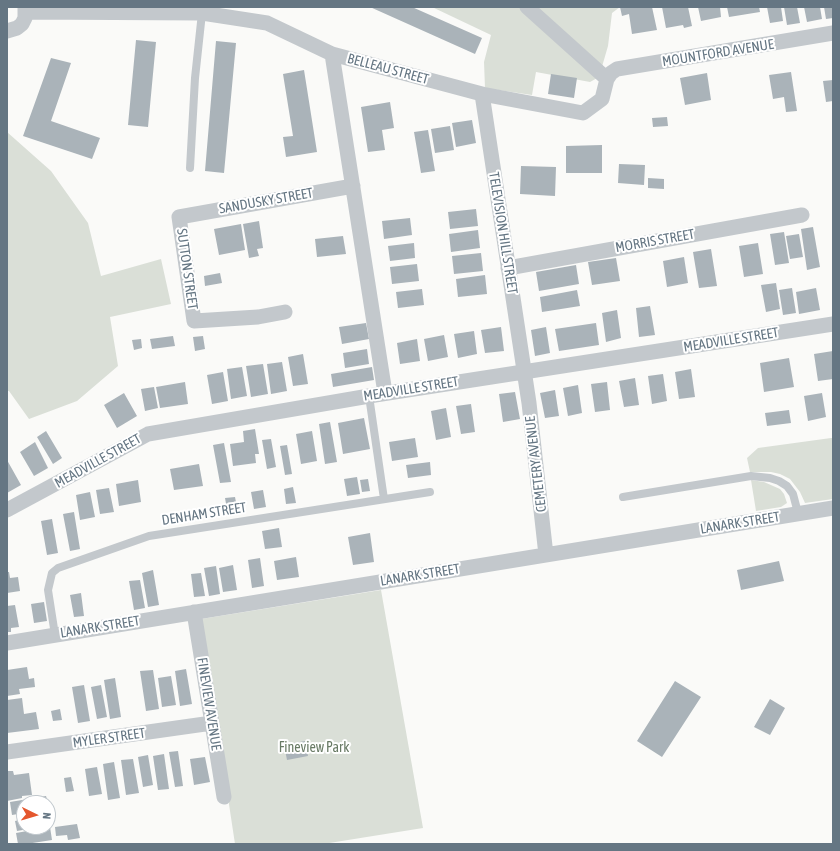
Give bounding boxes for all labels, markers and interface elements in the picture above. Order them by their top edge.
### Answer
street label: MOUNTFORD AVENUE [661,36,775,70]
street label: BELLEAU STREET [345,50,431,88]
street label: TELEVISION HILL STREET [485,171,521,295]
street label: SANDUSKY STREET [218,184,314,218]
street label: MORRIS STREET [614,226,696,256]
street label: SUTTON STREET [173,227,201,311]
street label: MEADVILLE STREET [682,324,780,356]
street label: MEADVILLE STREET [362,373,460,405]
street label: CEMETERY AVENUE [522,415,550,513]
street label: MEADVILLE STREET [52,430,144,492]
street label: DENHAM STREET [160,499,248,529]
street label: LANARK STREET [699,508,781,538]
street label: LANARK STREET [379,560,461,590]
street label: LANARK STREET [59,612,141,642]
street label: FINEVIEW AVENUE [193,656,225,752]
street label: MYLER STREET [72,725,146,751]
park label: Fineview Park [279,740,349,756]
north arrow [16,795,56,835]
text: N [41,812,53,820]

